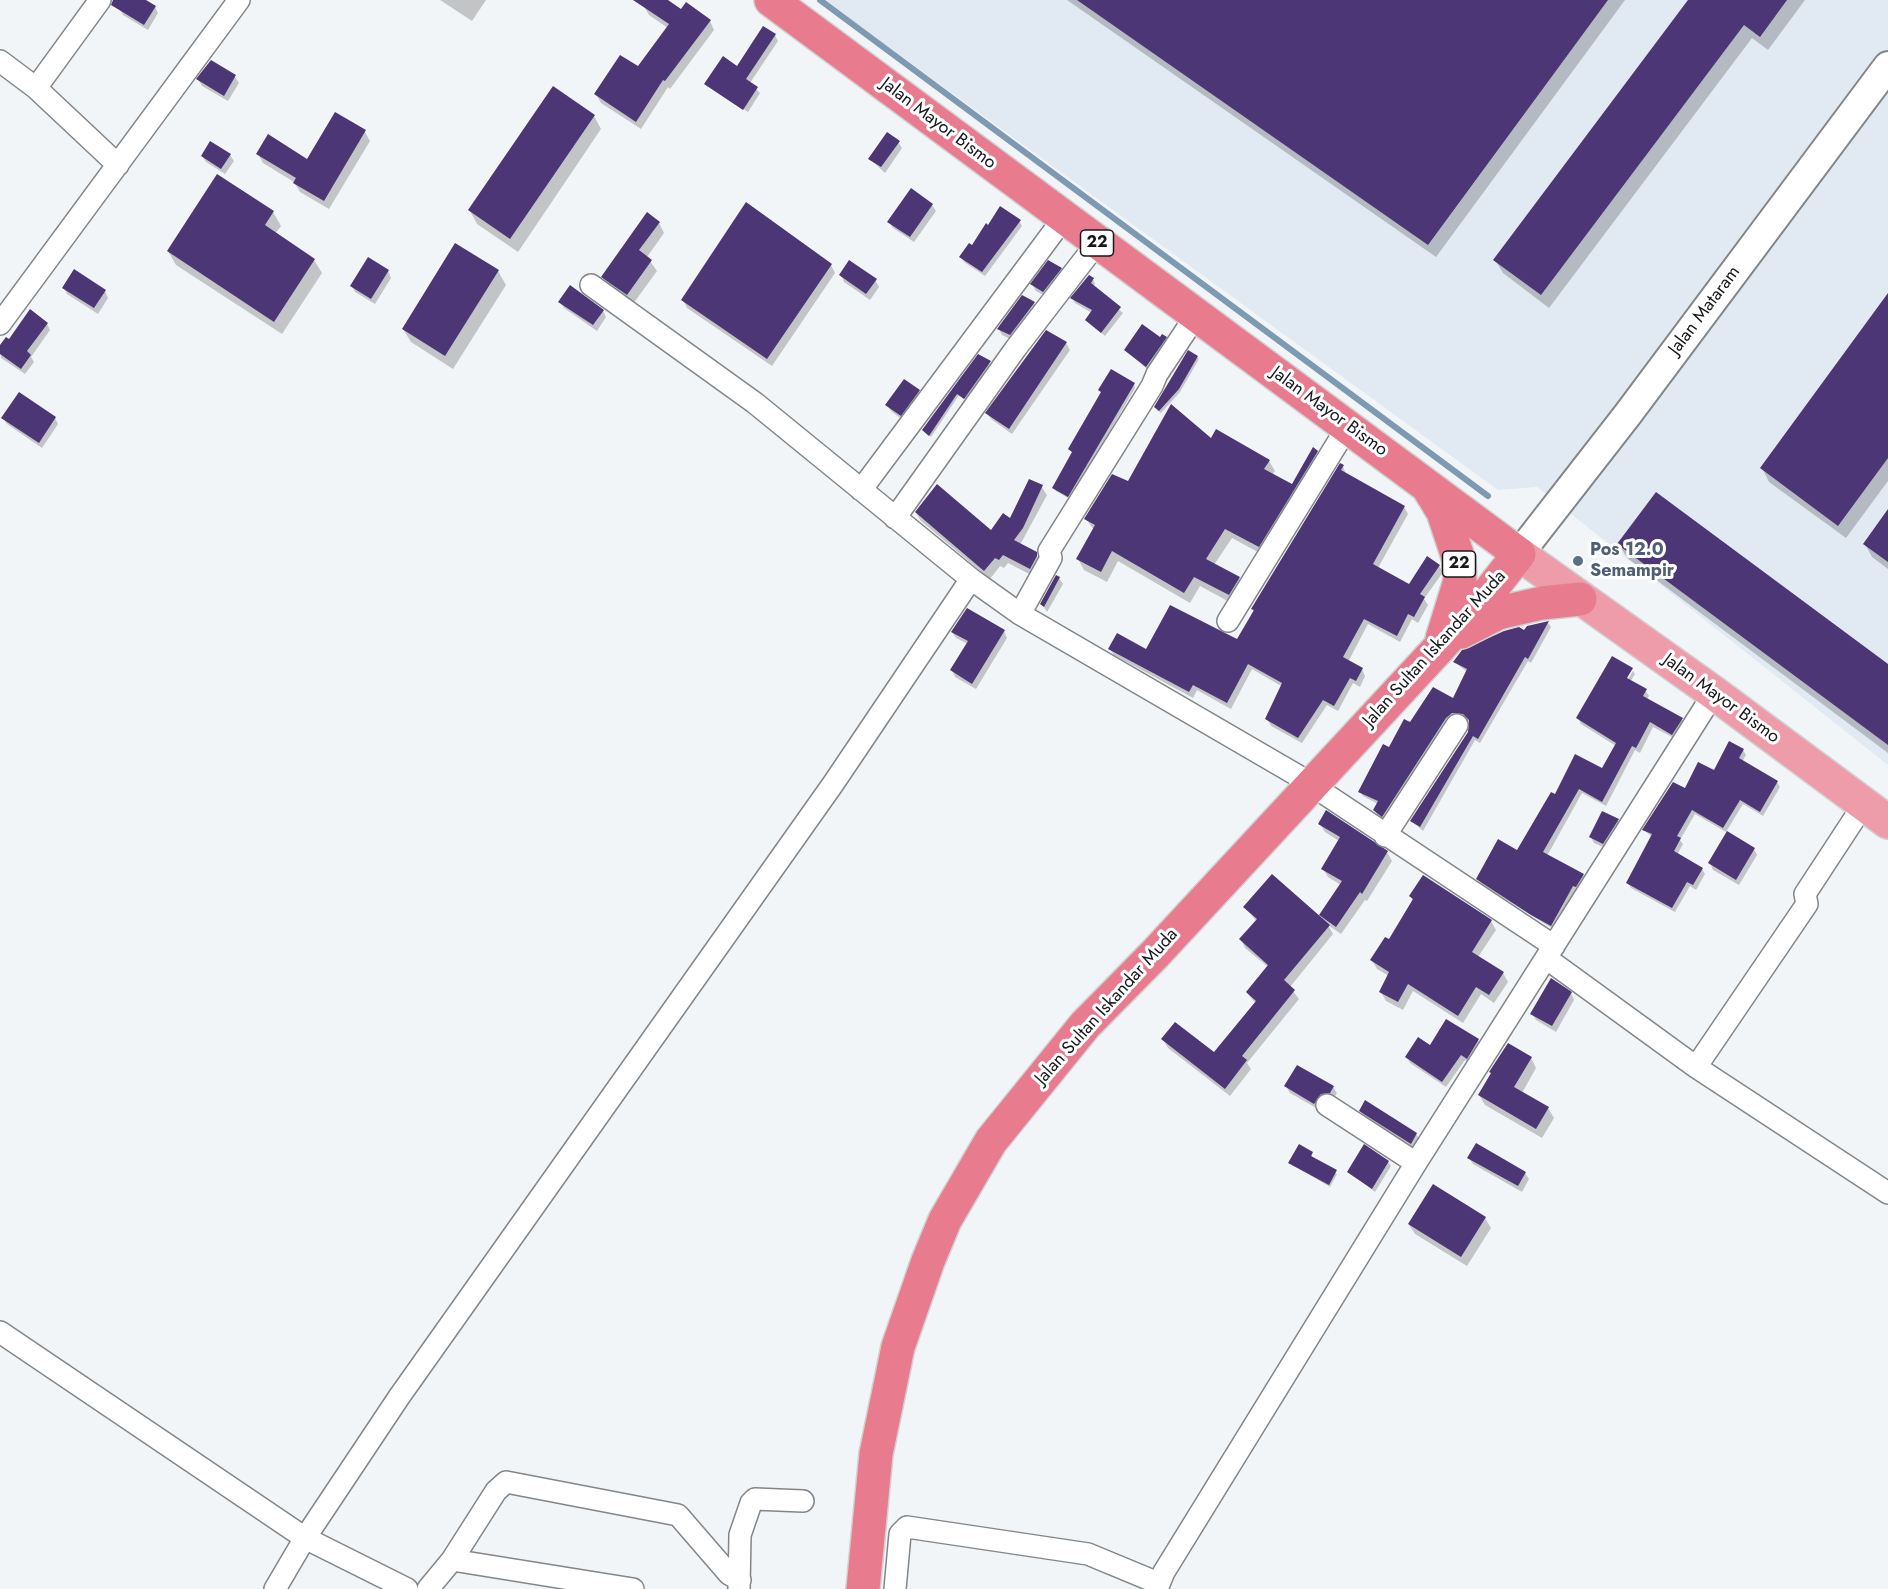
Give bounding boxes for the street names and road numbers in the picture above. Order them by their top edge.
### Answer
street label: Jalan Mayor Bismo [876,74,1000,174]
road number: 22 [1080,230,1114,256]
street label: Jalan Mataram [1665,262,1745,360]
street label: Jalan Mayor Bismo [1267,363,1391,461]
road number: 22 [1442,551,1476,577]
street label: Jalan Sultan Iskandar Muda [1359,566,1511,732]
street label: Jalan Mayor Bismo [1659,650,1783,748]
street label: Jalan Sultan Iskandar Muda [1031,924,1183,1090]

